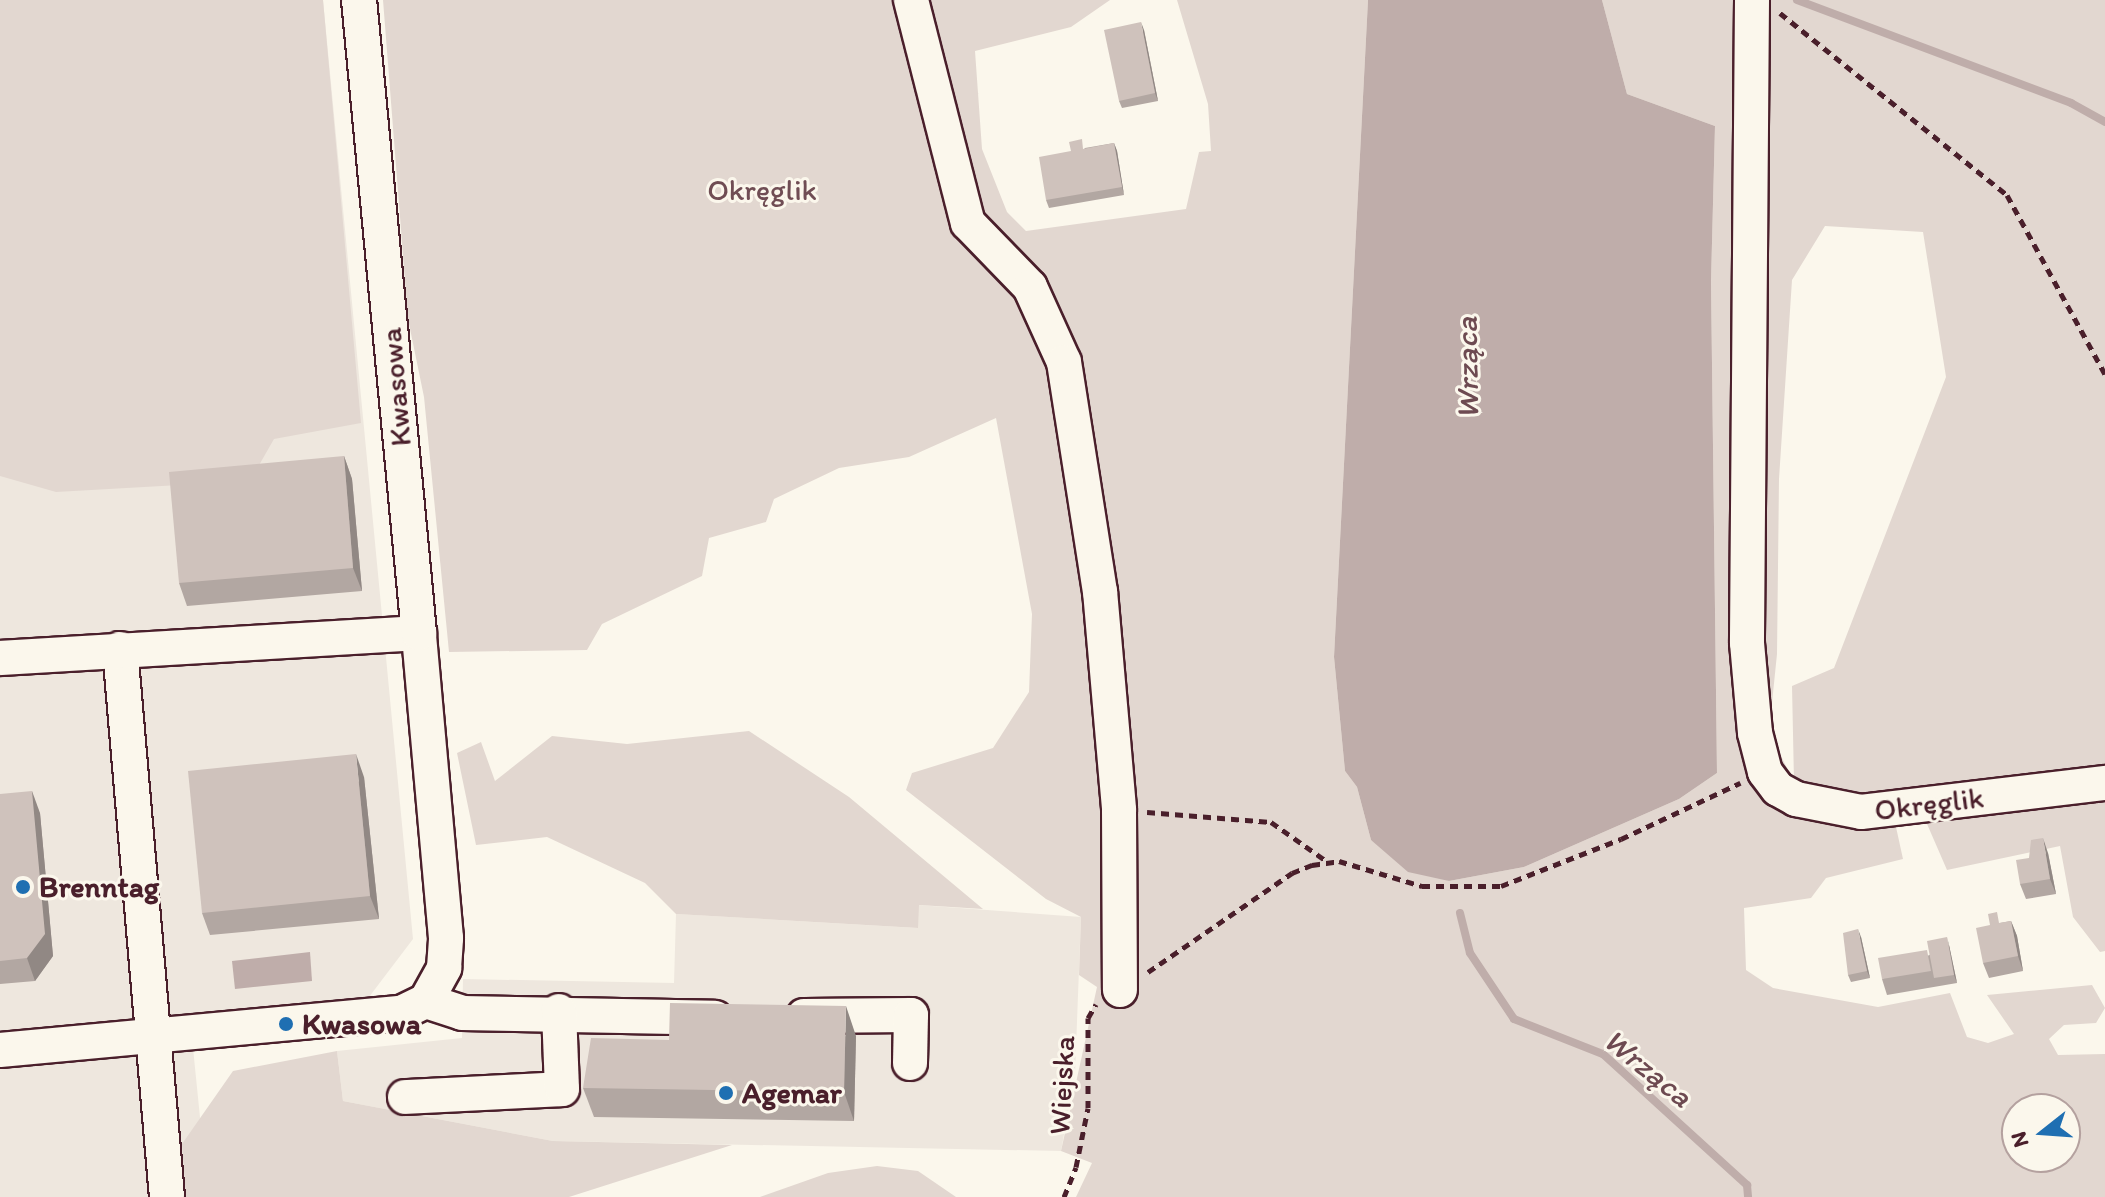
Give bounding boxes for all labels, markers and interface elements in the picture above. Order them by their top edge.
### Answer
park label: Okręglik [707,172,817,208]
water label: Wrząca [1447,316,1487,420]
street label: Kwasowa [373,326,419,448]
street label: Okręglik [1872,779,1986,829]
place label: Brenntag [39,869,159,905]
marker: Brenntag [14,878,32,896]
place label: Kwasowa [302,1006,421,1042]
marker: Kwasowa [277,1015,295,1033]
water label: Wrząca [1596,1021,1700,1115]
street label: Wiejska [1041,1034,1083,1136]
place label: Agemar [742,1075,842,1111]
marker: Agemar [717,1084,735,1102]
north arrow [2001,1093,2081,1173]
text: N [2004,1129,2035,1151]

